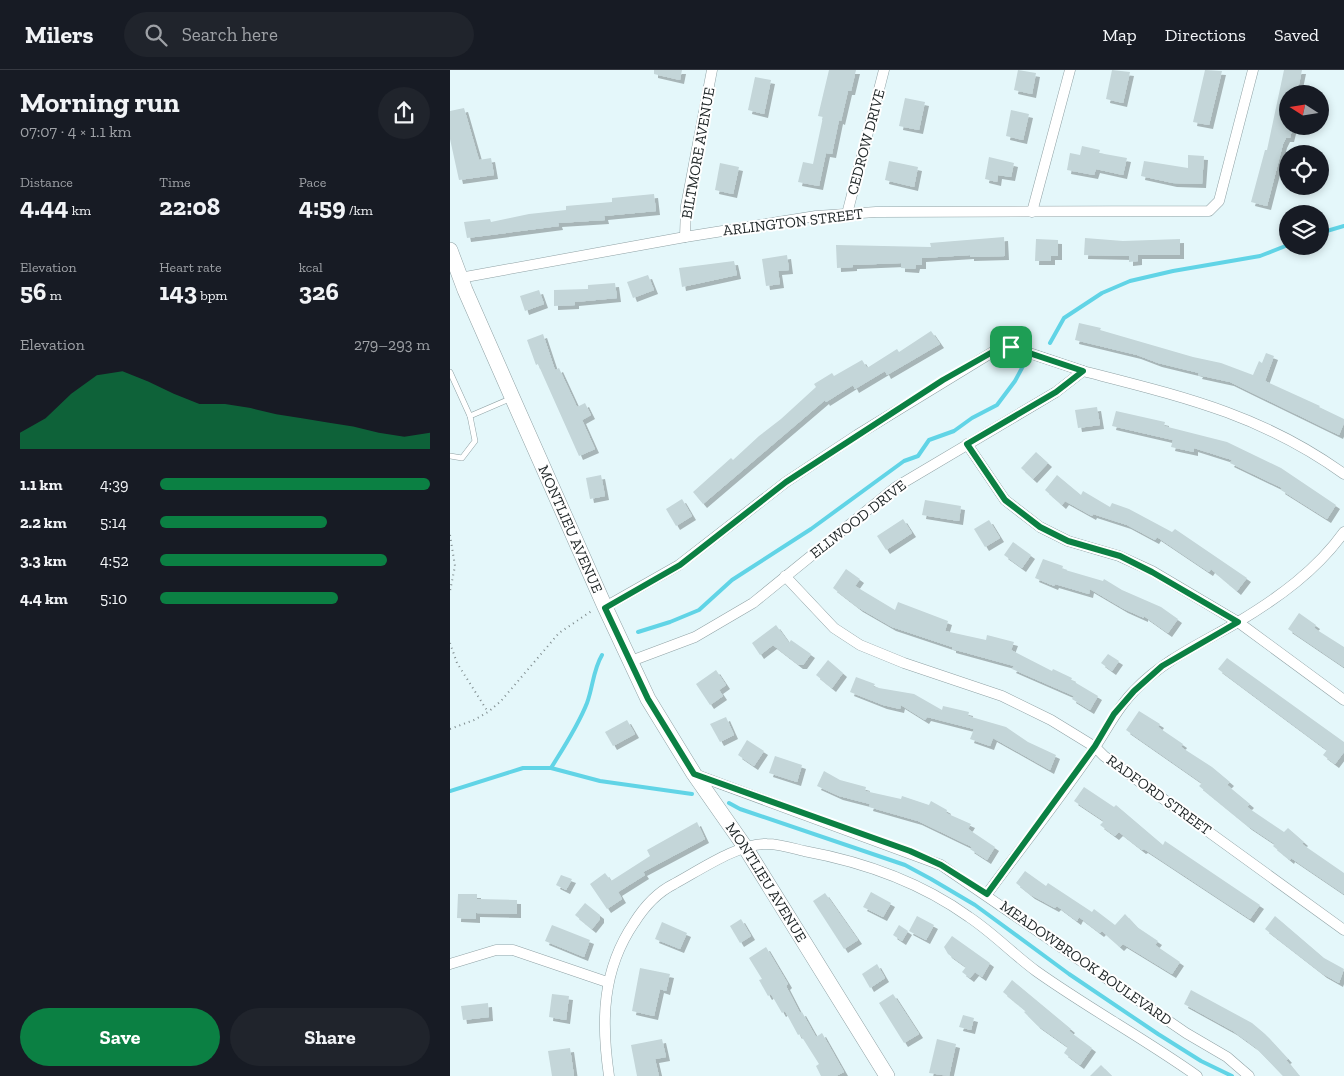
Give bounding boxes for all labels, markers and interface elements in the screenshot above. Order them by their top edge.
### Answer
search box [124,12,474,57]
text: Milers [25,20,94,49]
icon: search [142,21,170,49]
text: Search here [182,23,278,46]
text: Map [1102,24,1137,46]
text: Directions [1165,24,1246,46]
text: Saved [1274,24,1319,46]
north arrow [1279,85,1329,135]
map controls [1279,85,1329,255]
text: Morning run [20,86,180,119]
street label: BILTMORE AVENUE [678,86,718,220]
button: share [378,87,430,139]
street label: CEDROW DRIVE [843,87,889,197]
text: 07:07 · 4 × 1.1 km [20,122,131,141]
button: locate [1279,145,1329,195]
text: Distance [20,174,73,191]
text: Time [159,174,191,191]
text: Pace [299,174,326,191]
text: 4.44 [20,191,68,221]
text: 22:08 [159,191,220,221]
text: 4:59 [299,191,346,221]
text: km [68,202,91,219]
text: /km [346,202,373,219]
street label: ARLINGTON STREET [722,204,864,240]
button: layers [1279,205,1329,255]
text: Elevation [20,259,77,276]
text: Heart rate [159,259,222,276]
text: kcal [299,259,323,276]
text: 56 [20,276,46,306]
text: 143 [159,276,197,306]
text: 326 [299,276,339,306]
text: m [46,287,62,304]
text: bpm [197,287,227,304]
pin [990,326,1032,368]
icon: arrive [997,333,1025,361]
text: Elevation [20,335,85,354]
text: 279–293 m [354,335,430,354]
street label: MONTLIEU AVENUE [534,462,607,596]
text: 1.1 km [20,475,62,494]
text: 4:39 [100,475,129,494]
street label: ELLWOOD DRIVE [806,476,910,562]
text: 2.2 km [20,513,67,532]
text: 5:14 [100,513,127,532]
text: 3.3 km [20,551,67,570]
text: 4:52 [100,551,129,570]
text: 4.4 km [20,589,68,608]
text: 5:10 [100,589,127,608]
street label: RADFORD STREET [1103,751,1215,839]
street label: MONTLIEU AVENUE [722,819,811,945]
street label: MEADOWBROOK BOULEVARD [997,897,1175,1029]
button: Save [20,1008,220,1066]
button: Share [230,1008,430,1066]

